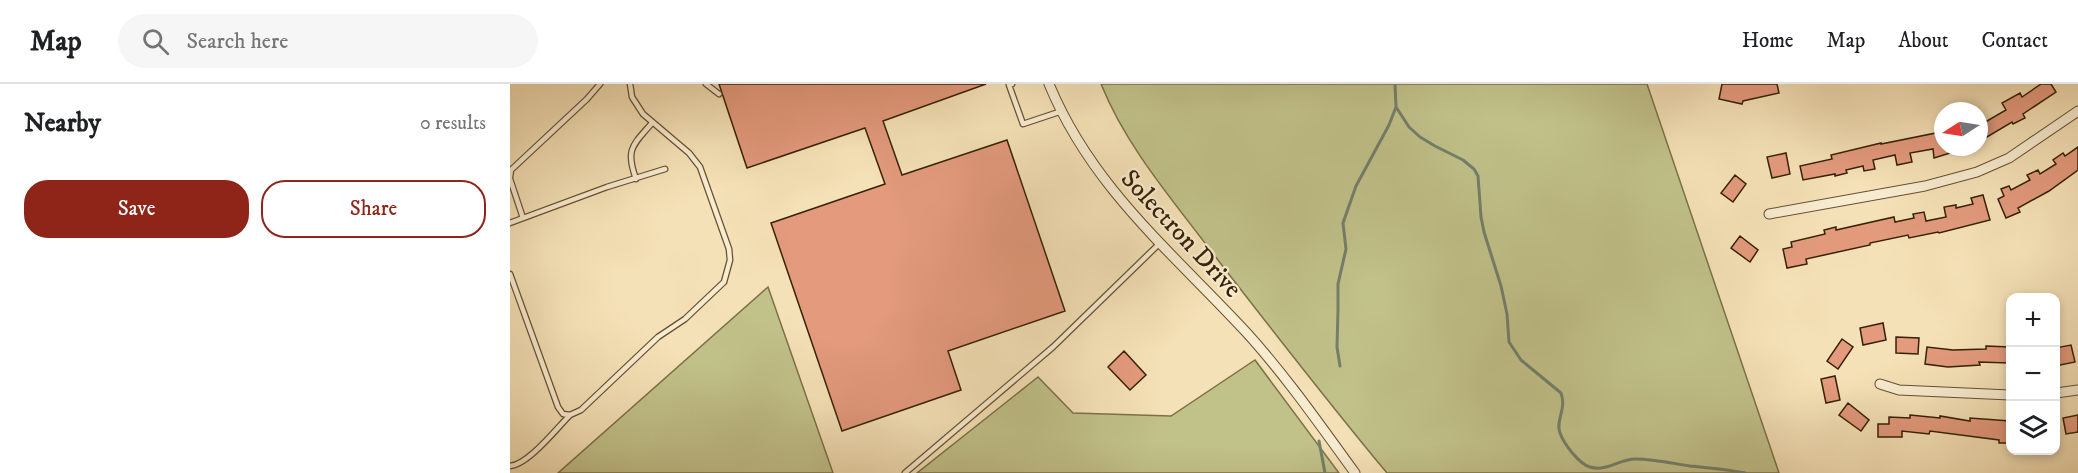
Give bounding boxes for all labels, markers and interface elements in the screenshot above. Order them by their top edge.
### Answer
search box [118,14,538,68]
text: Map [30,24,82,59]
icon: search [139,25,172,58]
text: Search here [187,28,288,55]
text: Home [1742,28,1794,54]
text: Map [1827,28,1865,54]
text: About [1898,28,1949,54]
text: Contact [1982,28,2048,54]
north arrow [1934,102,1988,156]
text: Nearby [24,107,101,140]
text: 0 results [420,111,486,136]
street label: Solectron Drive [1113,163,1249,305]
button: Save [24,180,249,238]
button: Share [261,180,486,238]
map controls [2006,293,2060,455]
button: + [2006,293,2060,347]
button: − [2006,347,2060,401]
button: layers [2006,401,2060,455]

